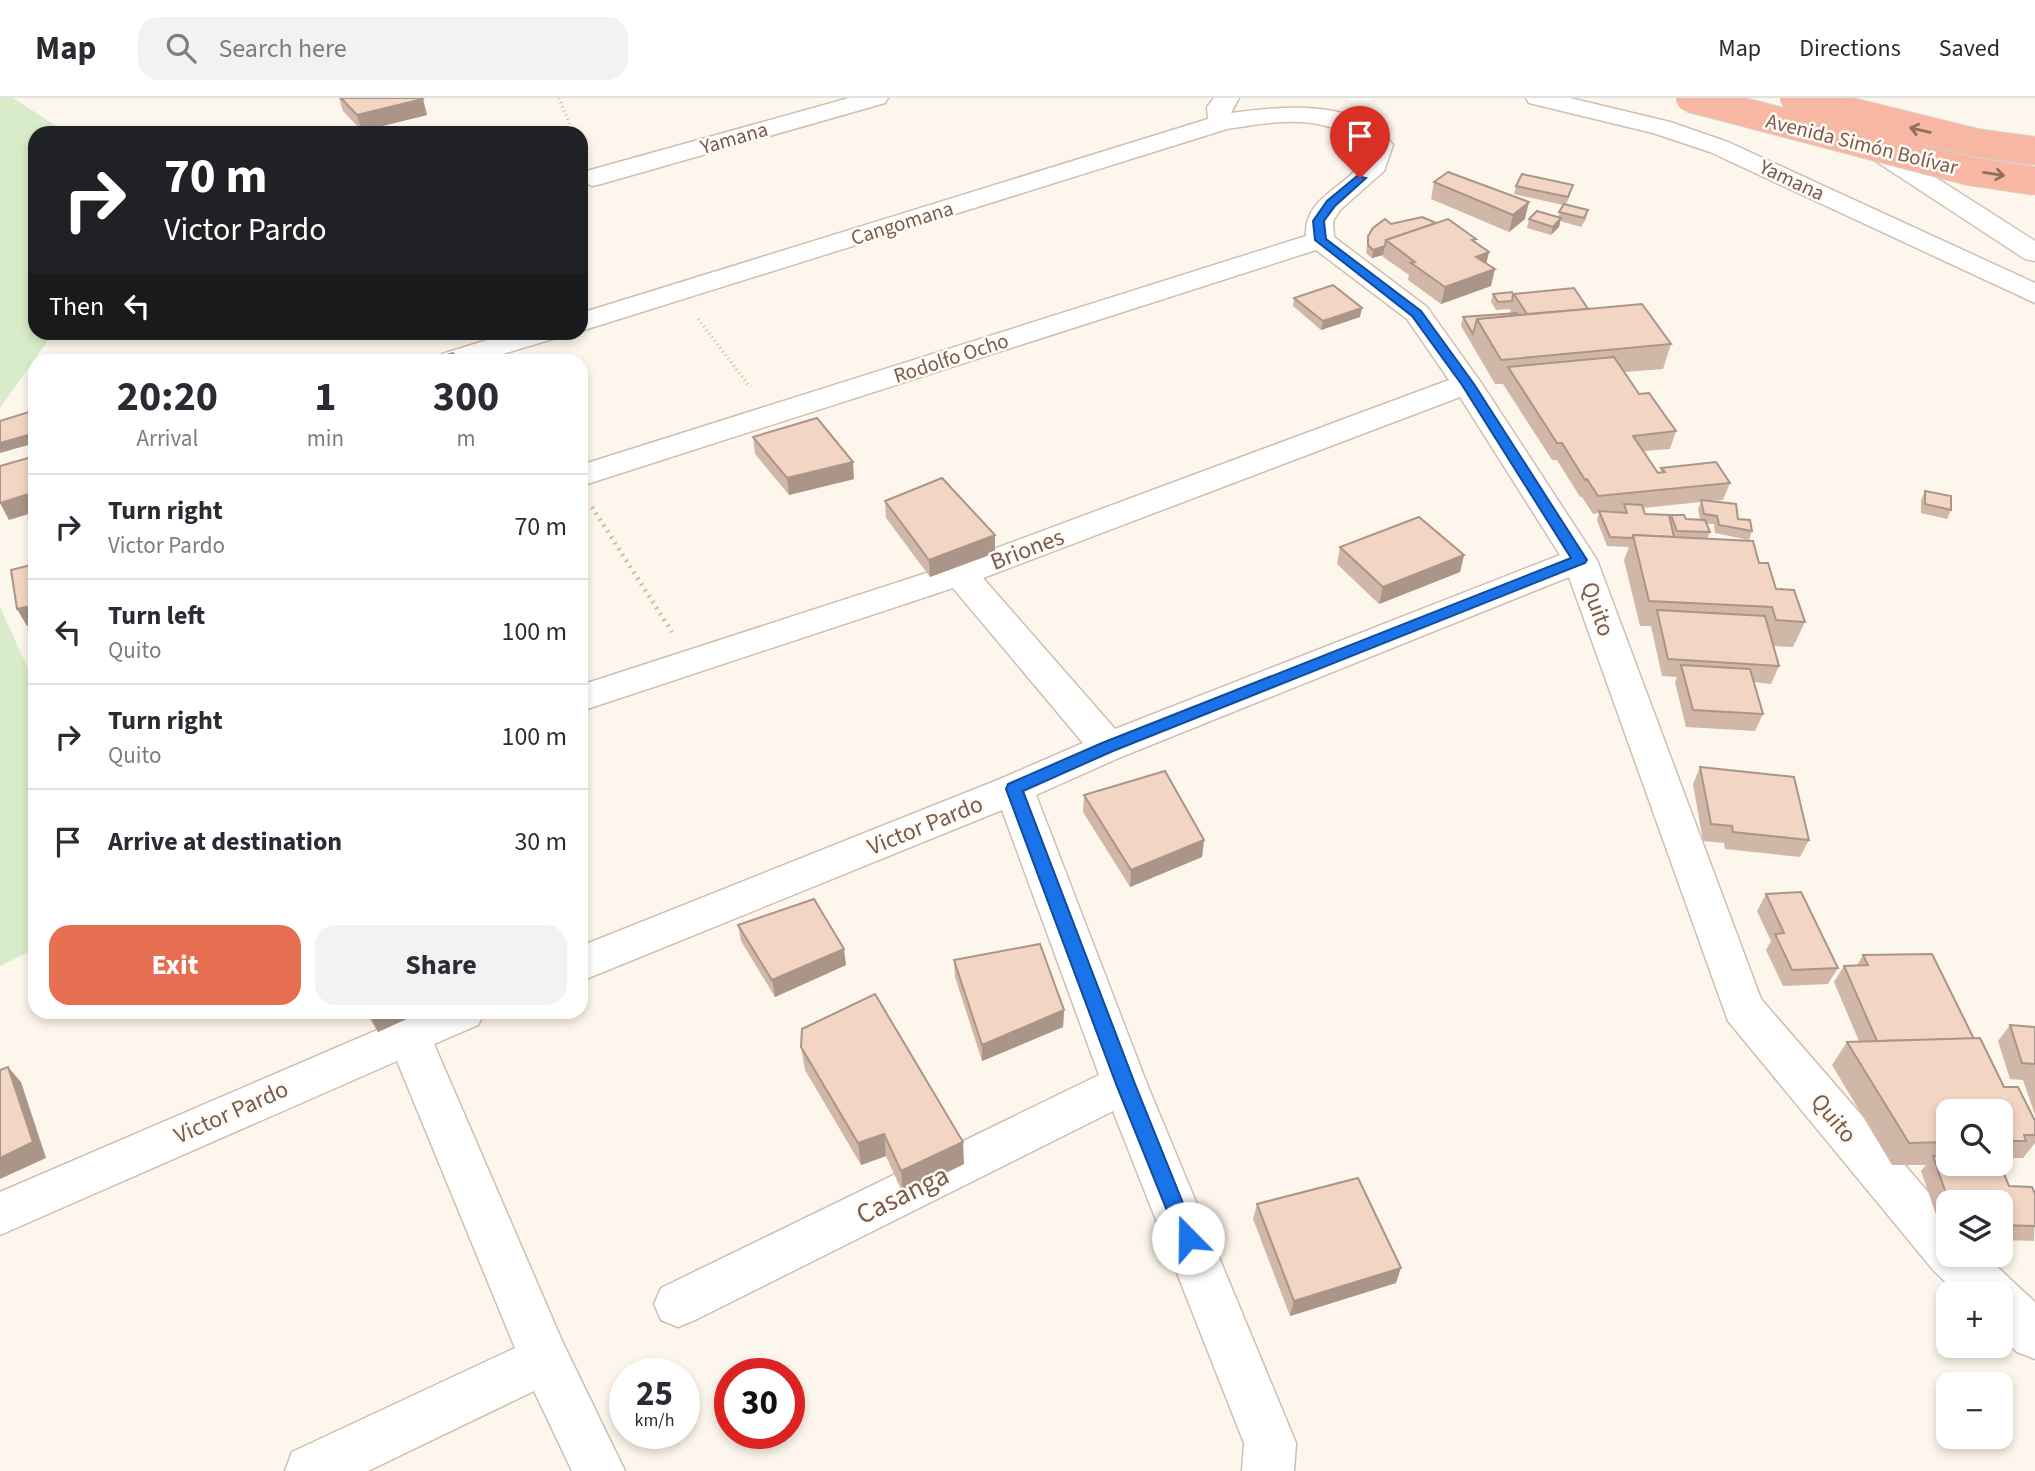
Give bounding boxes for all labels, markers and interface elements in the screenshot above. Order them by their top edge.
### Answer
search box [138,17,628,80]
text: Map [35,25,96,72]
icon: search [162,29,200,67]
text: Search here [218,30,347,67]
text: Map [1718,31,1761,66]
text: Directions [1799,31,1901,66]
text: Saved [1939,31,2000,66]
pin [1330,106,1390,178]
street label: Avenida Simón Bolívar [1763,106,1962,183]
street label: Yamana [696,114,771,162]
icon: arrive [1341,117,1379,155]
one-way arrow [1909,122,1932,136]
text: 70 m [164,142,268,212]
street label: Yamana [1753,151,1830,208]
icon: right [49,154,140,245]
one-way arrow [1982,168,2004,181]
street label: Cangomana [847,193,957,253]
text: Victor Pardo [164,207,327,253]
icon: left [118,287,156,325]
text: Then [49,288,104,325]
street label: Rodolfo Ocho [890,325,1012,391]
text: 20:20 [117,367,218,427]
text: 1 [314,367,336,427]
text: 300 [433,367,499,427]
text: Arrival [136,422,198,455]
text: min [307,422,344,455]
text: m [456,422,476,455]
text: Turn right [108,492,223,529]
icon: right [49,508,87,546]
text: 70 m [514,508,567,545]
street label: Briones [985,519,1069,580]
text: Victor Pardo [108,529,225,562]
street label: Quito [1572,577,1624,641]
text: Turn left [108,597,205,634]
icon: left [49,613,87,651]
text: 100 m [501,613,567,650]
text: Quito [108,634,161,667]
text: Turn right [108,702,223,739]
icon: right [49,718,87,756]
text: 100 m [501,718,567,755]
text: Quito [108,739,161,772]
street label: Victor Pardo [862,786,988,865]
icon: arrive [49,823,87,861]
text: Arrive at destination [108,823,342,860]
text: 30 m [514,823,567,860]
button: Exit [49,925,301,1005]
button: Share [315,925,567,1005]
street label: Victor Pardo [168,1072,294,1153]
street label: Quito [1802,1086,1865,1151]
map controls [1936,1099,2013,1449]
button: search [1936,1099,2013,1176]
street label: Casanga [849,1155,956,1235]
button: layers [1936,1190,2013,1267]
position arrow [1151,1201,1225,1275]
button: + [1936,1281,2013,1358]
speed limit sign: 30 [714,1358,805,1449]
text: 25 [636,1369,673,1419]
button: − [1936,1372,2013,1449]
text: km/h [635,1408,674,1433]

